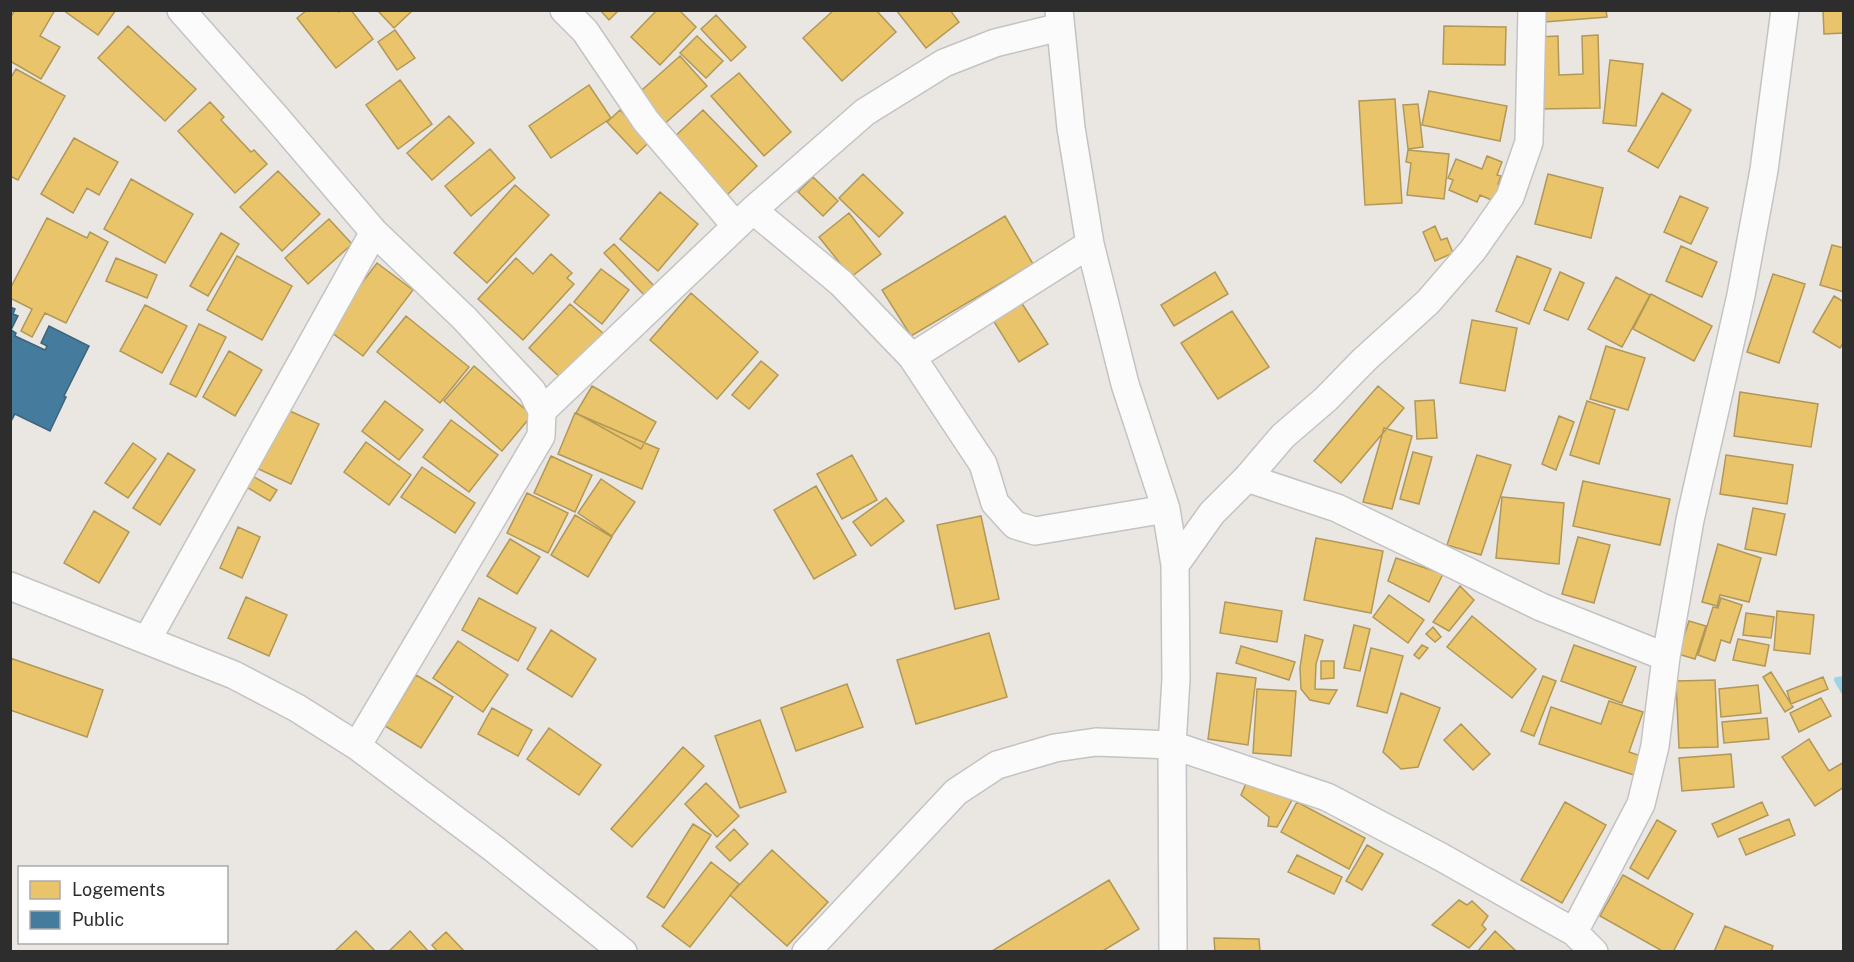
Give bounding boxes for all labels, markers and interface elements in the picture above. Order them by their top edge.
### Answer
legend [18,866,228,944]
text: Logements [72,879,165,900]
text: Public [72,909,124,930]

